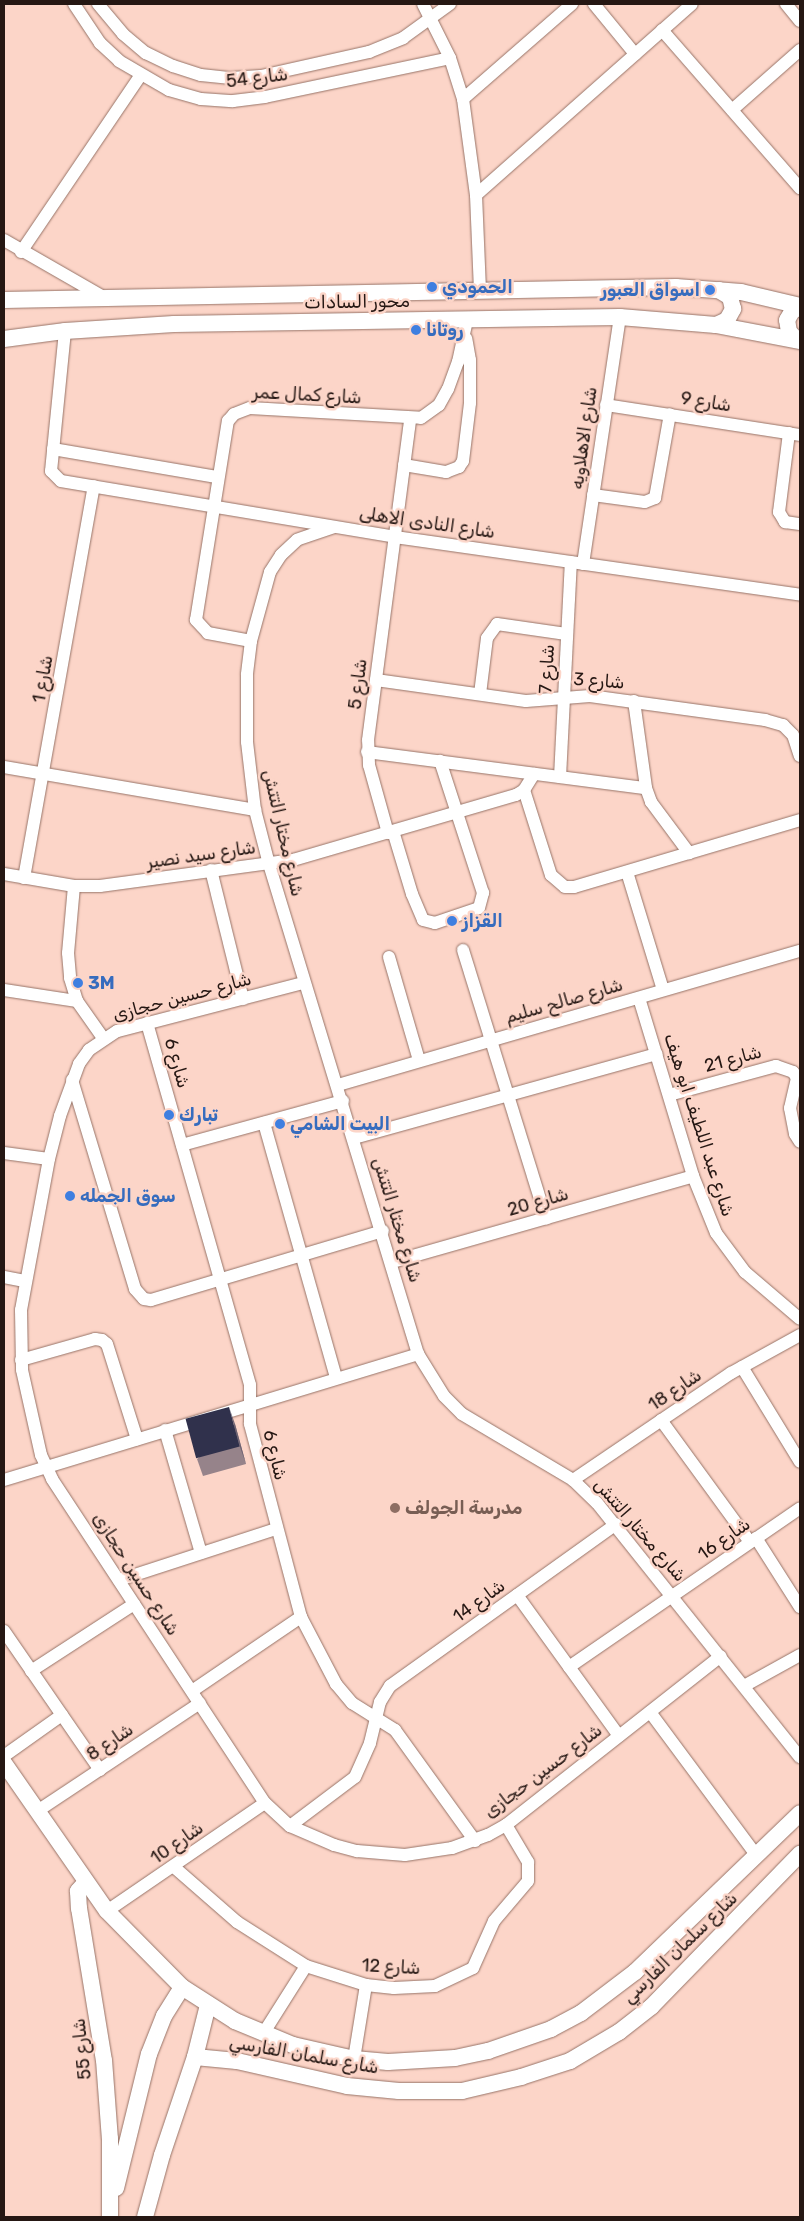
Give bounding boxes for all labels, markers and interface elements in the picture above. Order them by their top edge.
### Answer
street label: شارع 54 [225,63,289,93]
place label: الحمودي [442,276,513,298]
place label: اسواق العبور [601,279,700,301]
marker: الحمودي [426,281,438,293]
marker: اسواق العبور [704,284,716,296]
street label: محور السادات [304,290,410,314]
place label: روتانا [426,319,464,341]
marker: روتانا [410,324,422,336]
street label: شارع كمال عمر [252,381,362,409]
street label: شارع الاهلاويه [566,385,602,491]
street label: شارع 9 [679,387,733,417]
street label: شارع النادى الاهلى [358,503,496,543]
street label: شارع 7 [535,644,559,694]
street label: شارع 1 [28,653,58,705]
street label: شارع 5 [344,657,372,711]
street label: شارع 3 [573,668,625,694]
street label: شارع مختار التتش [258,767,308,899]
street label: شارع سيد نصير [145,837,257,873]
place label: القزاز [462,910,503,932]
marker: القزاز [446,915,458,927]
street label: شارع حسين حجازى [110,968,254,1026]
place label: 3M [88,972,115,994]
street label: شارع صالح سليم [503,974,625,1028]
marker: 3M [72,977,84,989]
street label: شارع عبد اللطيف ابو هيف [659,1031,739,1219]
street label: شارع 6 [160,1035,194,1091]
street label: شارع 21 [702,1041,764,1077]
place label: تبارك [179,1104,218,1126]
marker: تبارك [163,1109,175,1121]
place label: البيت الشامي [290,1113,390,1135]
marker: البيت الشامي [274,1118,286,1130]
street label: شارع مختار التتش [368,1155,426,1285]
street label: شارع 20 [505,1183,571,1221]
place label: سوق الجمله [80,1185,176,1207]
marker: سوق الجمله [64,1190,76,1202]
street label: شارع 18 [644,1364,706,1416]
street label: شارع 6 [258,1428,292,1482]
street label: شارع مختار التتش [589,1474,691,1586]
place label: مدرسة الجولف [405,1497,523,1519]
marker: مدرسة الجولف [389,1502,401,1514]
street label: شارع حسين حجازى [88,1508,184,1640]
street label: شارع 16 [694,1513,754,1565]
street label: شارع 14 [449,1575,509,1627]
street label: شارع 8 [83,1719,137,1765]
street label: شارع حسين حجازى [480,1719,606,1823]
street label: شارع 10 [146,1817,208,1869]
street label: شارع سلمان الفارسي [618,1888,742,2008]
street label: شارع 12 [361,1955,421,1979]
street label: شارع 55 [68,2017,96,2081]
street label: شارع سلمان الفارسي [228,2031,380,2079]

